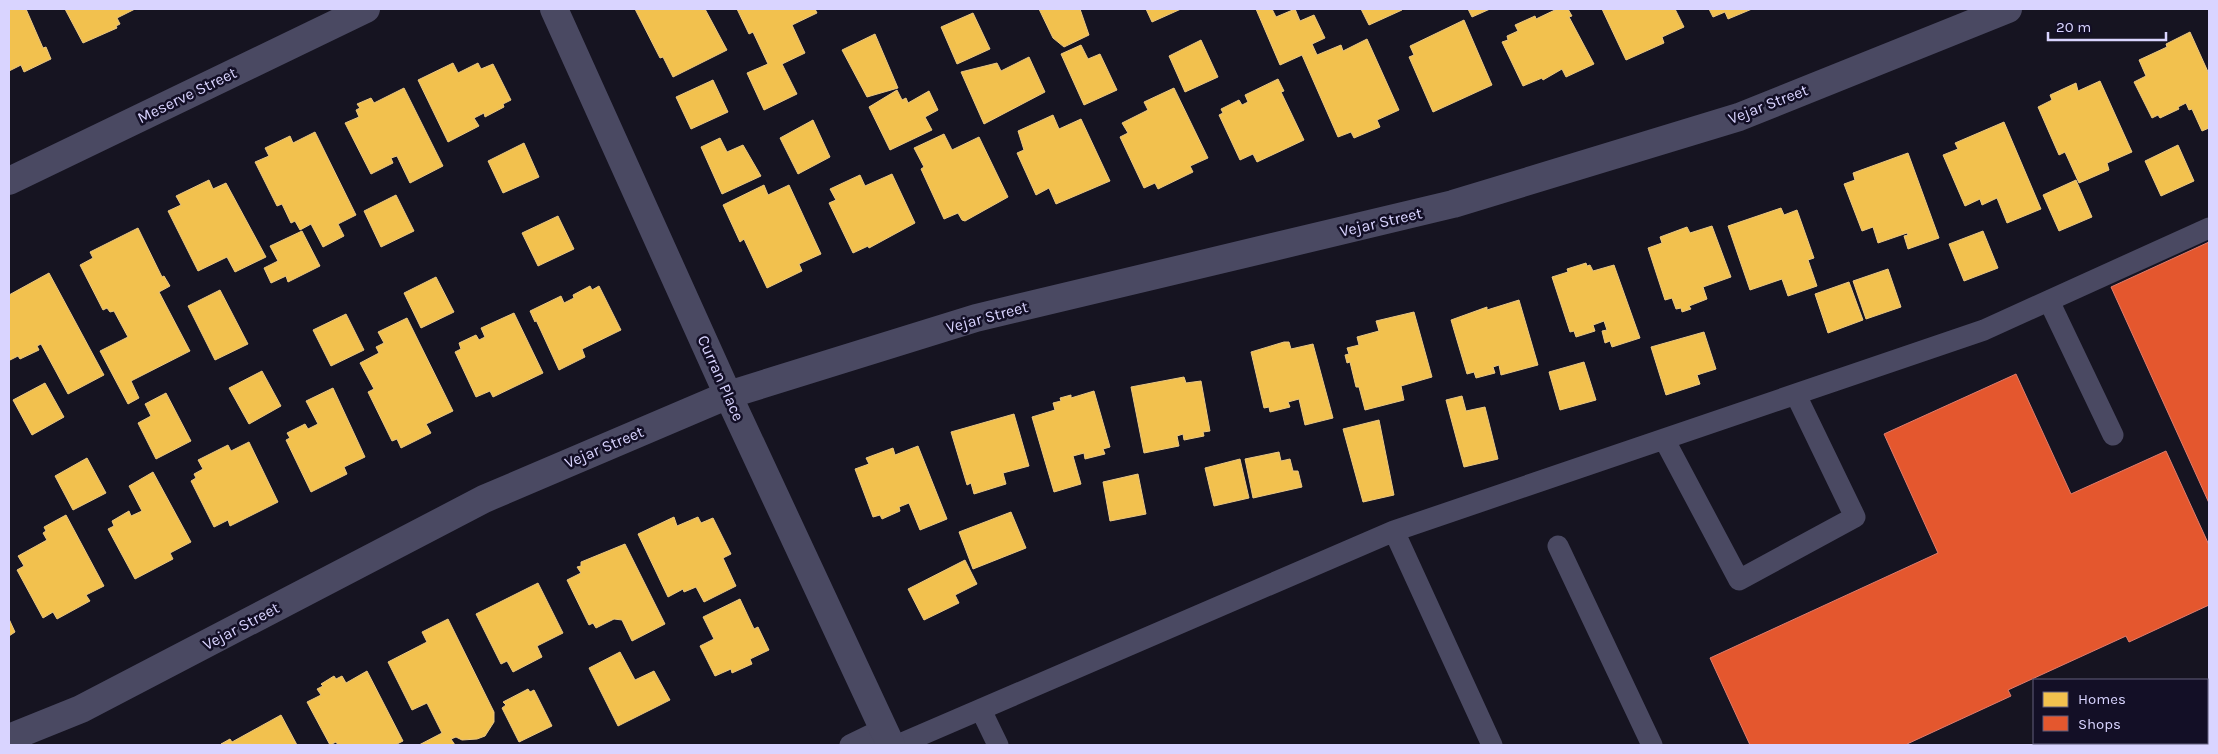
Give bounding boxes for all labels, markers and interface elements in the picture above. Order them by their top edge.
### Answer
scale bar [2048,10,2166,42]
text: 20 m [2056,18,2091,36]
street label: Meserve Street [134,63,240,127]
street label: Vejar Street [1725,80,1811,128]
street label: Vejar Street [1338,203,1424,241]
street label: Vejar Street [944,297,1030,337]
street label: Curran Place [694,332,748,424]
street label: Vejar Street [562,422,646,472]
street label: Vejar Street [199,598,283,654]
legend [2033,679,2208,744]
text: Homes [2078,690,2126,708]
text: Shops [2078,715,2121,733]

